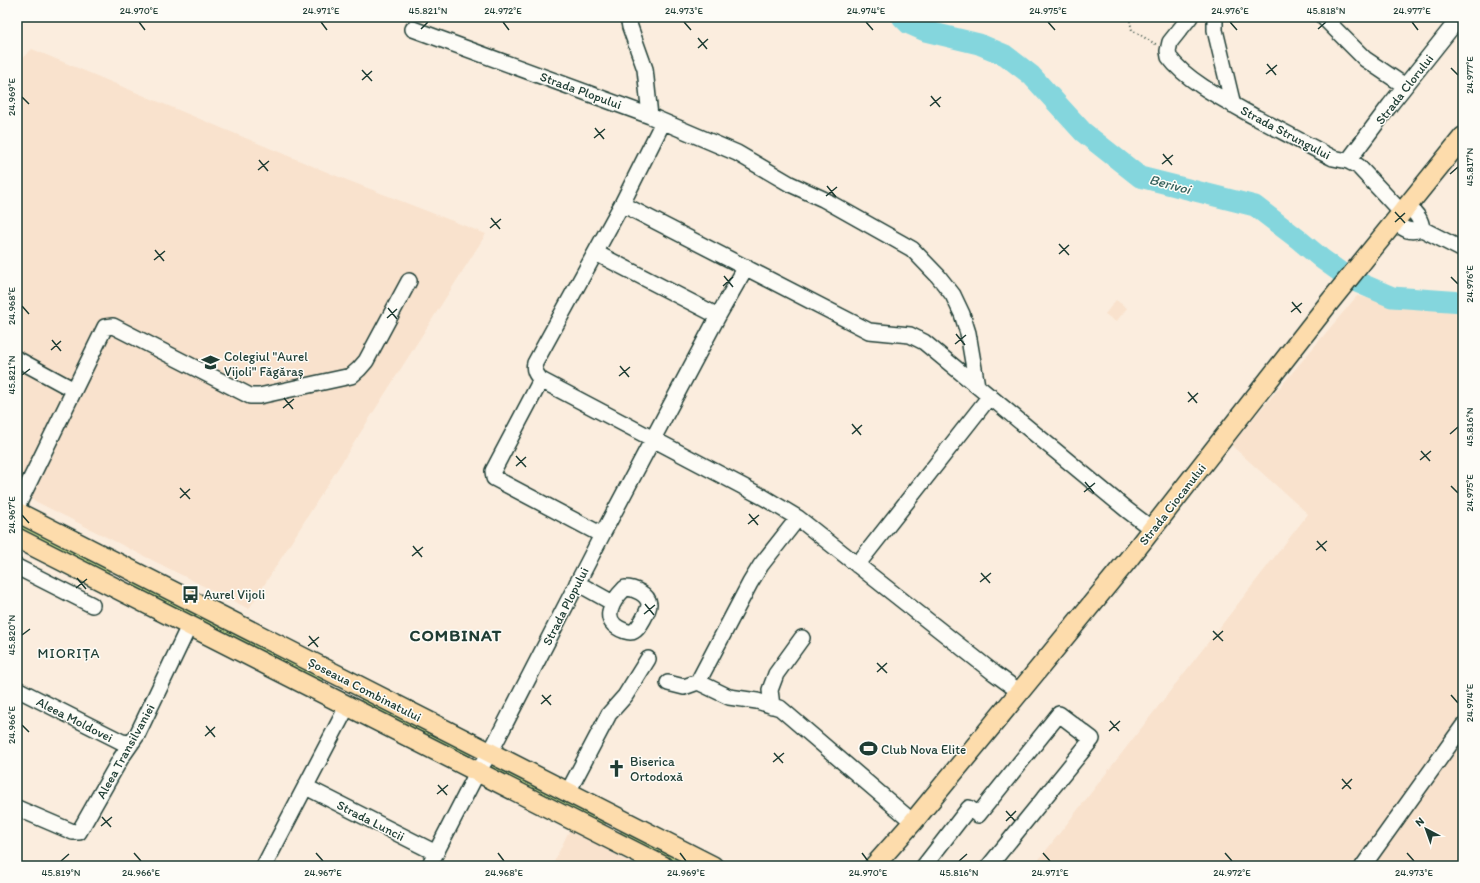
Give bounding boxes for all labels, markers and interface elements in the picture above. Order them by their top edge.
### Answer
text: 24.970°E [120,4,159,17]
text: 24.971°E [302,4,340,17]
text: 45.821°N [409,4,448,17]
text: 24.972°E [484,4,522,17]
text: 24.973°E [665,4,703,17]
text: 24.974°E [847,4,886,17]
text: 24.975°E [1029,4,1067,17]
text: 24.976°E [1211,4,1249,17]
text: 45.818°N [1306,4,1346,17]
text: 24.977°E [1393,4,1431,17]
street label: Strada Clorului [1372,51,1436,127]
text: 24.977°E [1463,56,1476,94]
street label: Strada Plopului [538,69,624,112]
text: 24.969°E [5,78,18,116]
street label: Strada Strungului [1238,102,1333,163]
text: 45.817°N [1463,148,1476,186]
water label: Berivoi [1147,171,1194,198]
text: 24.976°E [1463,265,1476,303]
text: 24.968°E [5,286,18,325]
place label: Colegiul "Aurel Vijoli" Făgăraș [224,349,308,379]
school or university icon: Colegiul "Aurel Vijoli" Făgăraș [201,353,221,373]
text: 45.821°N [5,355,18,394]
text: 45.816°N [1463,407,1476,446]
street label: Strada Ciocanului [1136,461,1209,548]
text: 24.975°E [1463,474,1476,512]
text: 24.967°E [5,496,18,534]
street label: Strada Plopului [539,565,592,648]
bus stop icon: Aurel Vijoli [181,584,201,604]
place label: Aurel Vijoli [204,587,265,602]
text: 45.820°N [5,615,18,655]
district label: COMBINAT [410,625,502,645]
district label: MIORIȚA [37,645,101,662]
street label: Șoseaua Combinatului [306,654,424,725]
text: 24.974°E [1463,683,1476,722]
street label: Aleea Moldovei [34,694,116,745]
street label: Aleea Transilvaniei [93,701,158,801]
text: 24.966°E [5,706,18,744]
sports icon: Club Nova Elite [858,739,878,759]
place label: Club Nova Elite [881,742,966,757]
place label: Biserica Ortodoxă [630,754,683,784]
church icon: Biserica Ortodoxă [607,758,627,778]
street label: Strada Luncii [334,797,407,844]
north arrow [1406,809,1446,849]
text: N [1413,814,1427,829]
text: 45.819°N [42,866,81,879]
text: 24.966°E [122,866,160,879]
text: 24.967°E [304,866,342,879]
text: 24.968°E [485,866,524,879]
text: 24.969°E [667,866,705,879]
text: 24.970°E [849,866,888,879]
text: 45.816°N [940,866,979,879]
text: 24.971°E [1031,866,1069,879]
text: 24.972°E [1213,866,1251,879]
text: 24.973°E [1395,866,1433,879]

